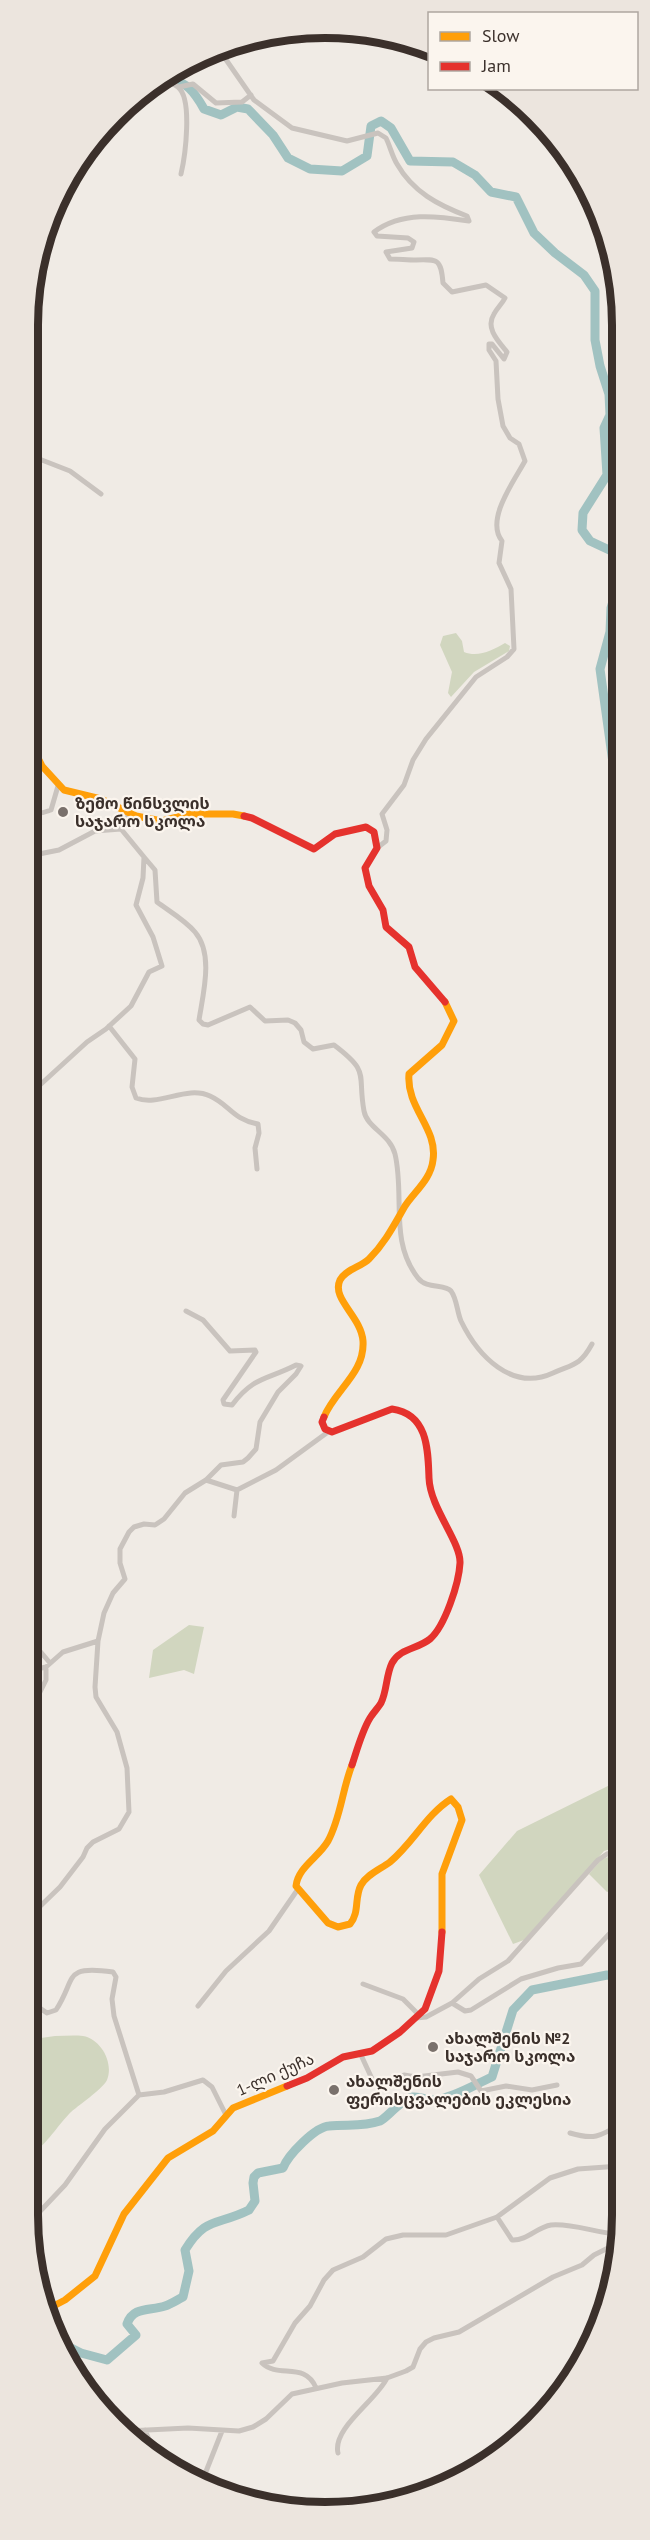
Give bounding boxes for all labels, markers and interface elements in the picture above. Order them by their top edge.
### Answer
legend [428,12,638,90]
text: Slow [482,24,520,47]
text: Jam [481,54,511,77]
place label: ზემო წინსვლის საჯარო სკოლა [75,793,210,832]
marker: ზემო წინსვლის საჯარო სკოლა [56,805,70,819]
place label: ახალშენის №2 საჯარო სკოლა [445,2028,575,2067]
marker: ახალშენის №2 საჯარო სკოლა [426,2040,440,2054]
street label: 1-ლი ქუჩა [233,2048,317,2101]
place label: ახალშენის ფერისცვალების ეკლესია [346,2071,571,2110]
marker: ახალშენის ფერისცვალების ეკლესია [327,2083,341,2097]

